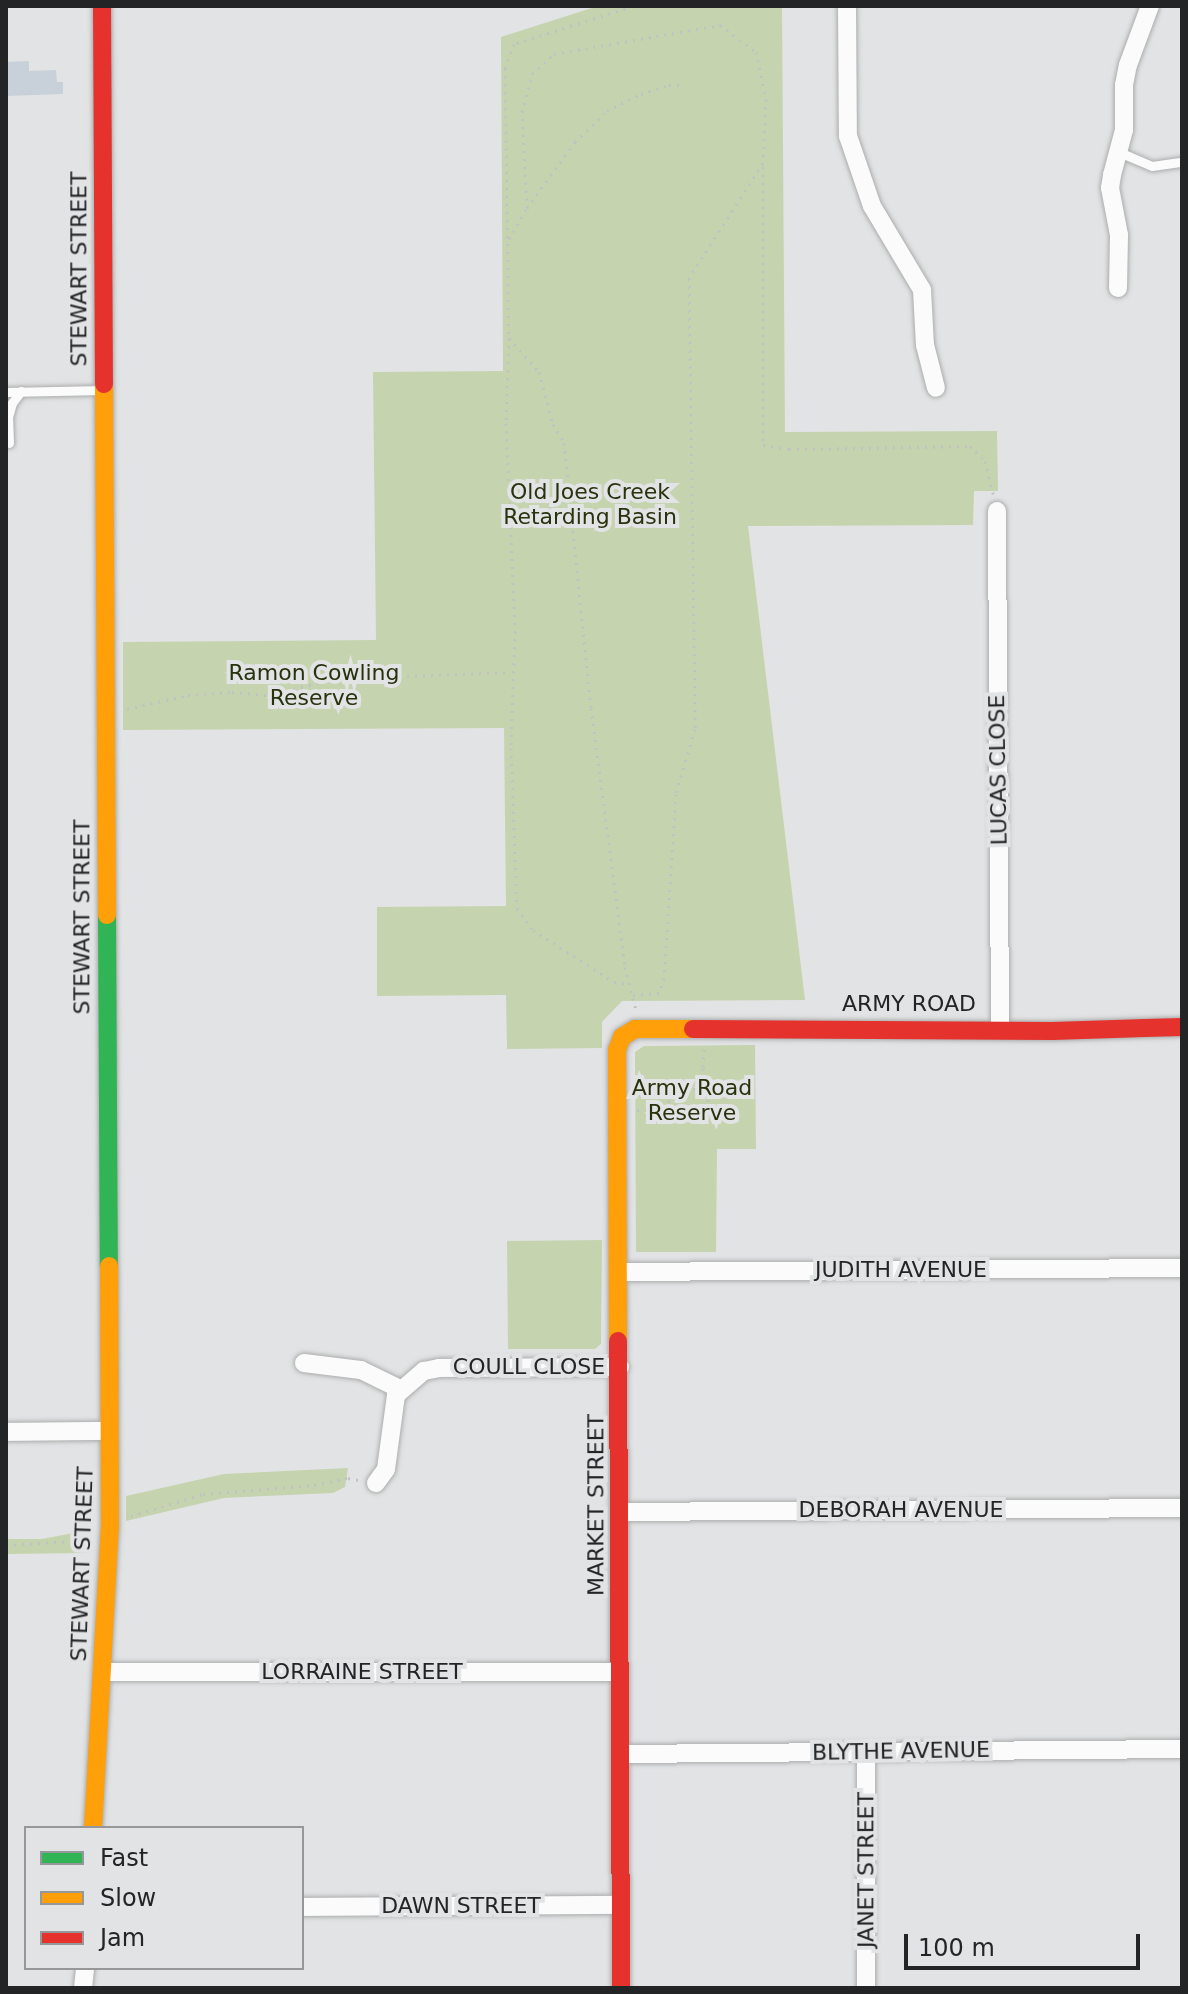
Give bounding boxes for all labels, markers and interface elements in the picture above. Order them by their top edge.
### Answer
street label: STEWART STREET [66,172,92,366]
park label: Old Joes Creek Retarding Basin [503,478,677,530]
park label: Ramon Cowling Reserve [228,659,400,710]
street label: LUCAS CLOSE [983,694,1013,846]
street label: STEWART STREET [69,820,95,1014]
street label: ARMY ROAD [842,991,976,1017]
park label: Army Road Reserve [632,1074,752,1126]
street label: JUDITH AVENUE [815,1257,987,1283]
street label: COULL CLOSE [453,1354,605,1380]
street label: MARKET STREET [583,1414,609,1596]
street label: STEWART STREET [65,1466,99,1662]
street label: DEBORAH AVENUE [799,1497,1003,1523]
street label: LORRAINE STREET [261,1659,463,1685]
street label: BLYTHE AVENUE [812,1736,990,1766]
street label: JANET STREET [853,1792,879,1948]
legend [24,1826,304,1970]
text: Fast [100,1844,148,1872]
text: Slow [100,1884,156,1912]
street label: DAWN STREET [381,1893,541,1919]
scale bar [908,1918,1144,1968]
text: Jam [100,1924,145,1952]
text: 100 m [918,1934,995,1962]

